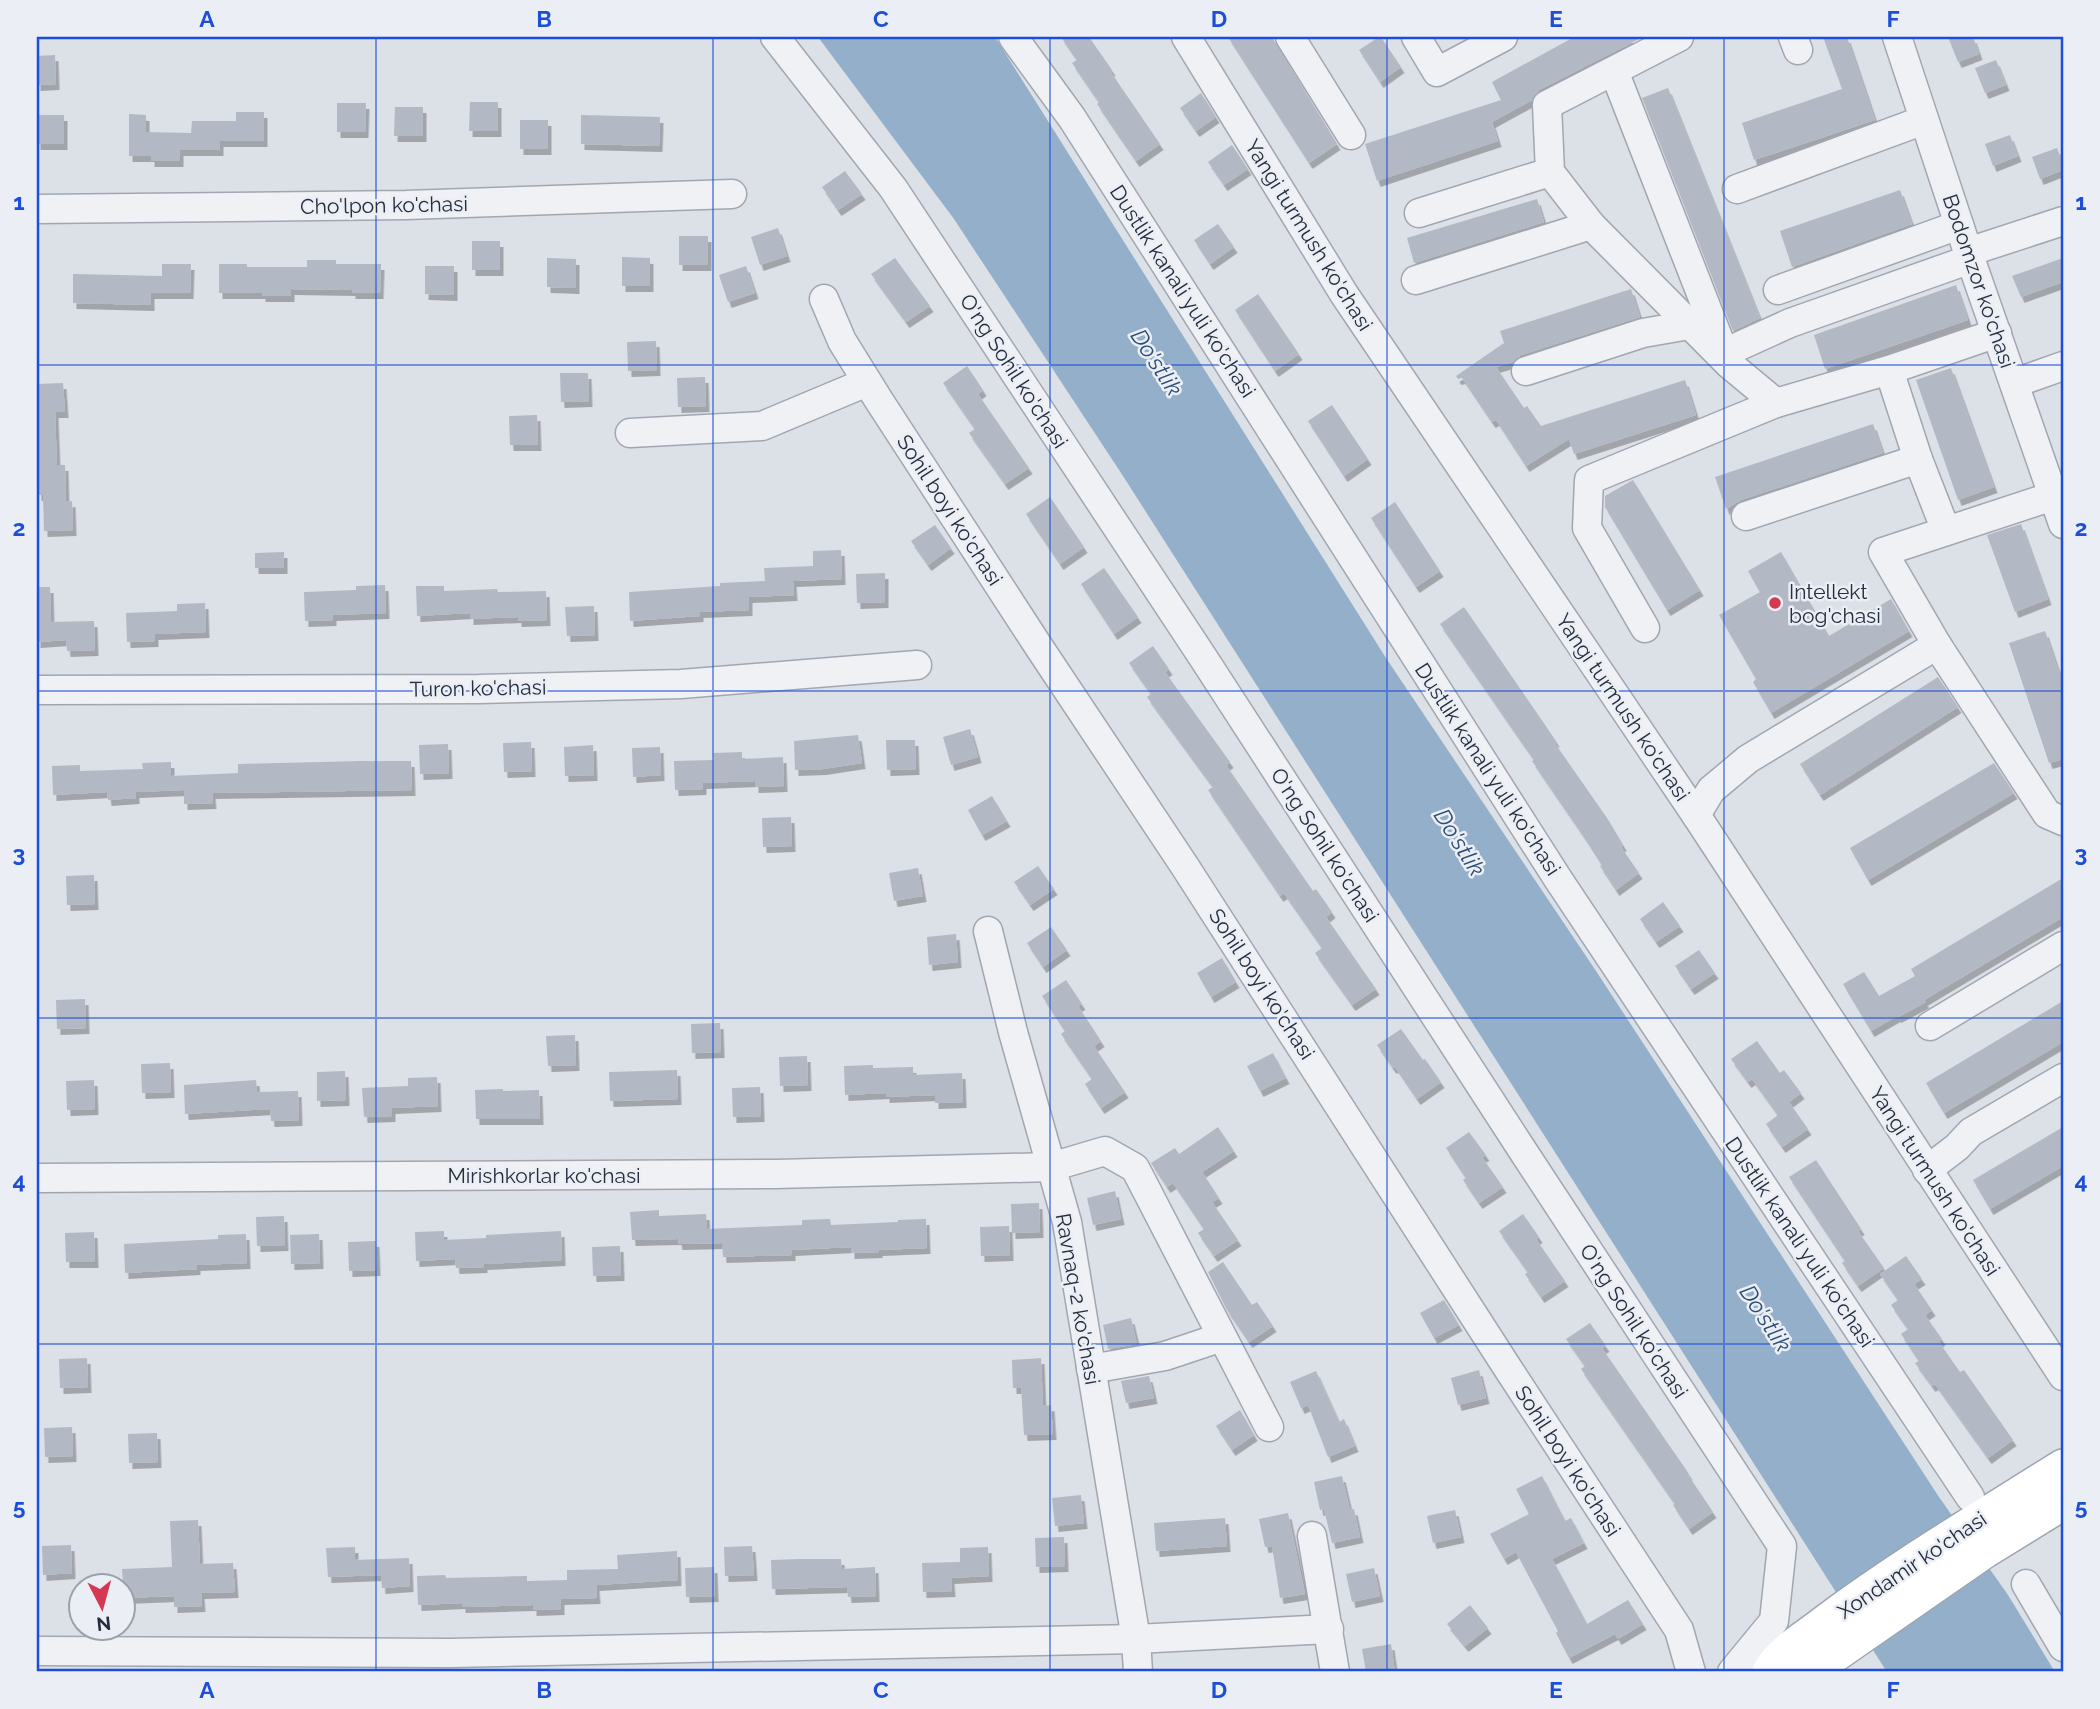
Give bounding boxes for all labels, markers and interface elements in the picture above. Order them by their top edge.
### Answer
text: A [199,5,215,32]
text: B [536,5,552,32]
text: C [873,5,889,32]
text: D [1211,5,1227,32]
text: E [1549,5,1563,32]
text: F [1886,5,1900,32]
street label: Yangi turmush ko'chasi [1240,135,1378,335]
street label: Dustlik kanali yuli ko'chasi [1105,180,1261,402]
text: 1 [13,188,25,215]
text: 1 [2075,188,2087,215]
street label: Cho'lpon ko'chasi [300,191,468,219]
street label: Bodomzor ko'chasi [1938,191,2020,371]
street label: O'ng Sohil ko'chasi [955,289,1073,453]
water label: Do'stlik [1125,323,1189,401]
street label: Sohil boyi ko'chasi [892,430,1008,590]
text: 2 [13,514,25,541]
text: 2 [2075,514,2087,541]
place label: Intellekt bog'chasi [1789,579,1881,628]
marker: Intellekt bog'chasi [1767,595,1783,611]
street label: Yangi turmush ko'chasi [1551,608,1695,806]
street label: Dustlik kanali yuli ko'chasi [1410,658,1566,880]
street label: Turon ko'chasi [409,674,547,702]
street label: O'ng Sohil ko'chasi [1266,763,1384,927]
water label: Do'stlik [1429,803,1491,881]
text: 3 [13,840,25,867]
text: 3 [2075,840,2087,867]
street label: Sohil boyi ko'chasi [1204,904,1320,1064]
street label: Yangi turmush ko'chasi [1864,1082,2006,1280]
street label: Dustlik kanali yuli ko'chasi [1720,1132,1880,1352]
street label: Mirishkorlar ko'chasi [447,1163,641,1188]
text: 4 [12,1167,26,1194]
text: 4 [2074,1167,2088,1194]
street label: Ravnaq-2 ko'chasi [1051,1211,1105,1387]
street label: O'ng Sohil ko'chasi [1575,1239,1693,1403]
water label: Do'stlik [1734,1279,1798,1357]
street label: Sohil boyi ko'chasi [1510,1381,1626,1541]
text: 5 [13,1493,26,1520]
text: 5 [2075,1493,2088,1520]
street label: Xondamir ko'chasi [1833,1506,1991,1624]
north arrow [66,1572,136,1642]
text: N [95,1612,112,1636]
text: A [199,1676,215,1703]
text: B [536,1676,552,1703]
text: C [873,1676,889,1703]
text: D [1211,1676,1227,1703]
text: E [1549,1676,1563,1703]
text: F [1886,1676,1900,1703]

